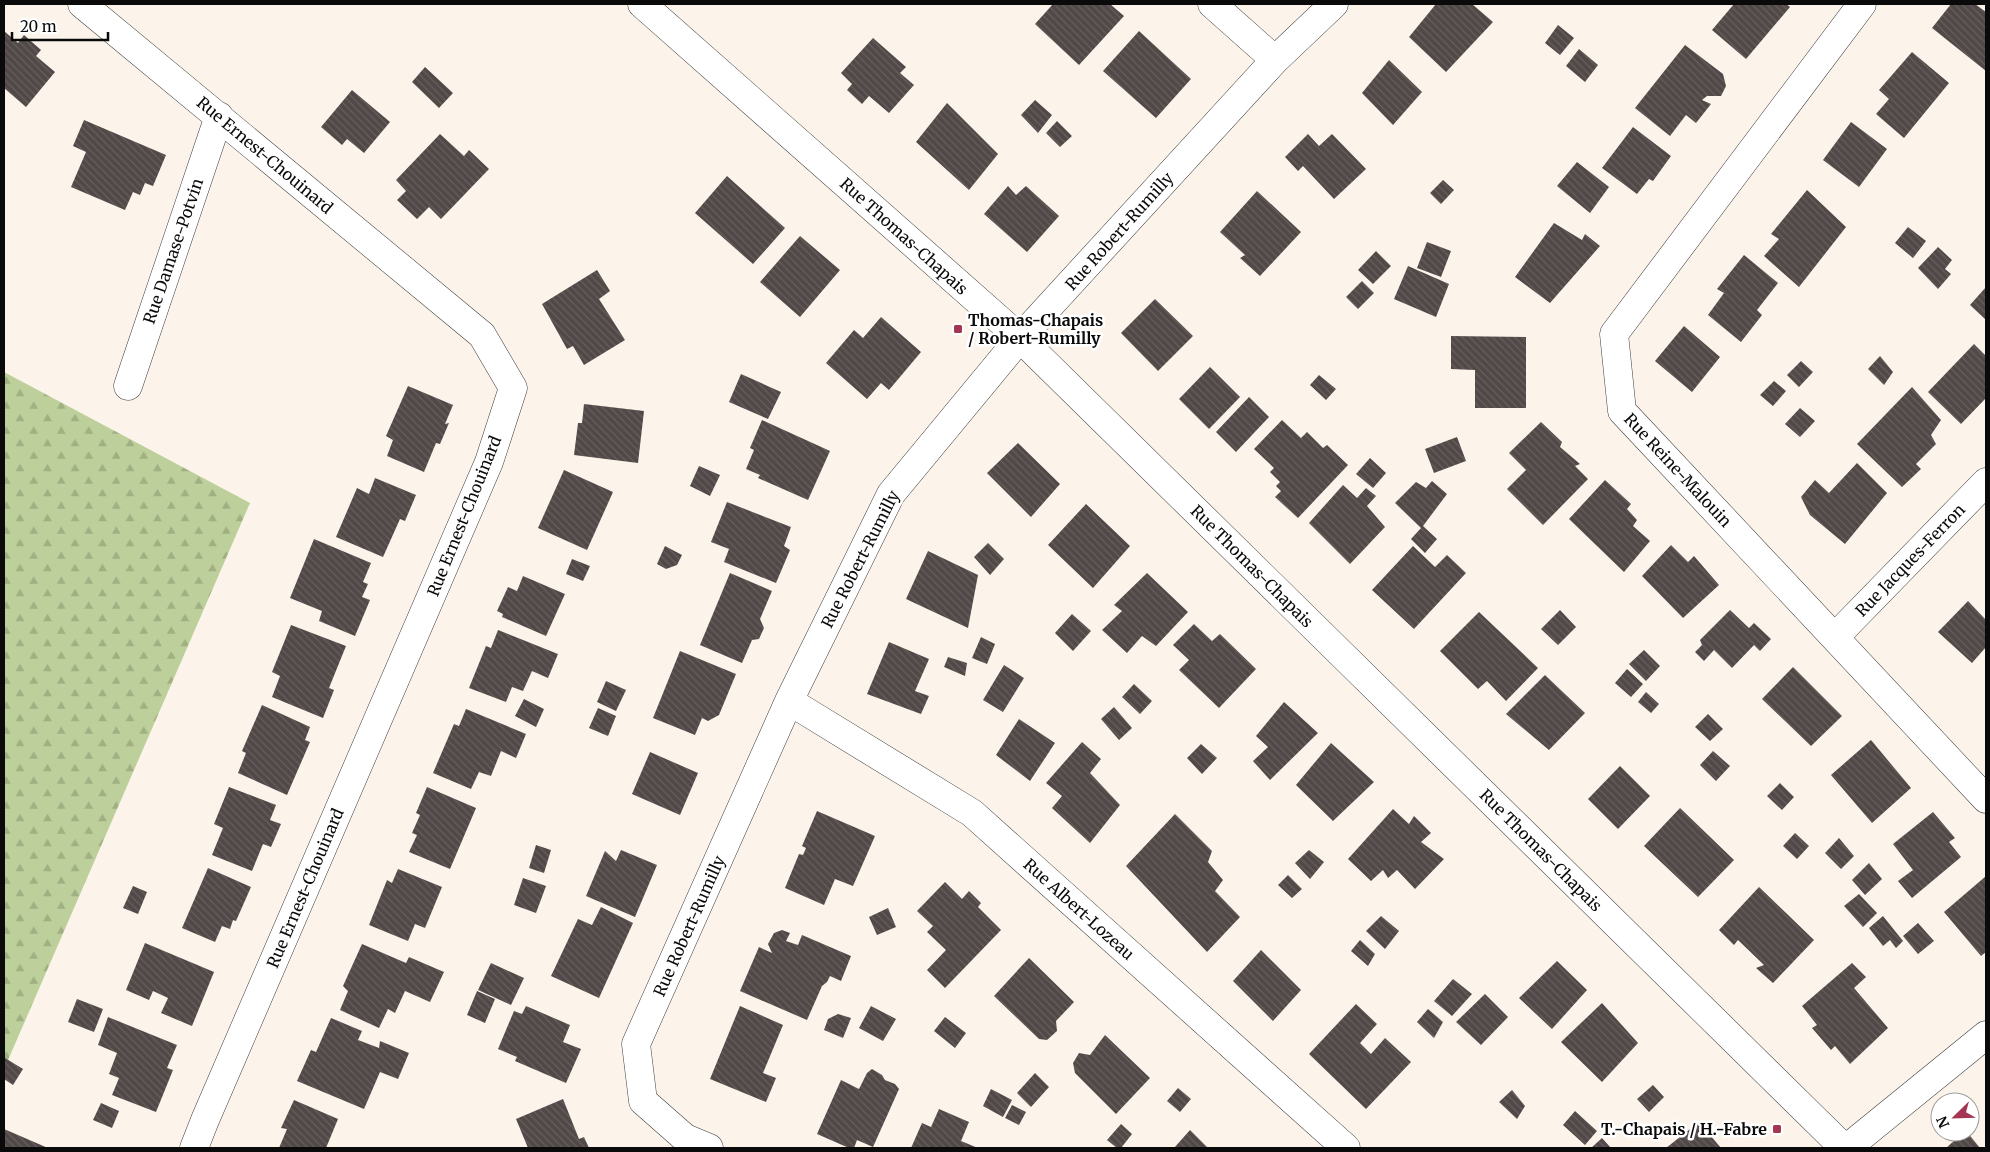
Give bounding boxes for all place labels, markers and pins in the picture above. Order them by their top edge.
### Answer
place label: Thomas-Chapais / Robert-Rumilly [968,310,1103,348]
marker: Thomas-Chapais / Robert-Rumilly [952,323,964,335]
place label: T.-Chapais / H.-Fabre [1601,1119,1767,1139]
marker: T.-Chapais / H.-Fabre [1771,1123,1783,1135]

